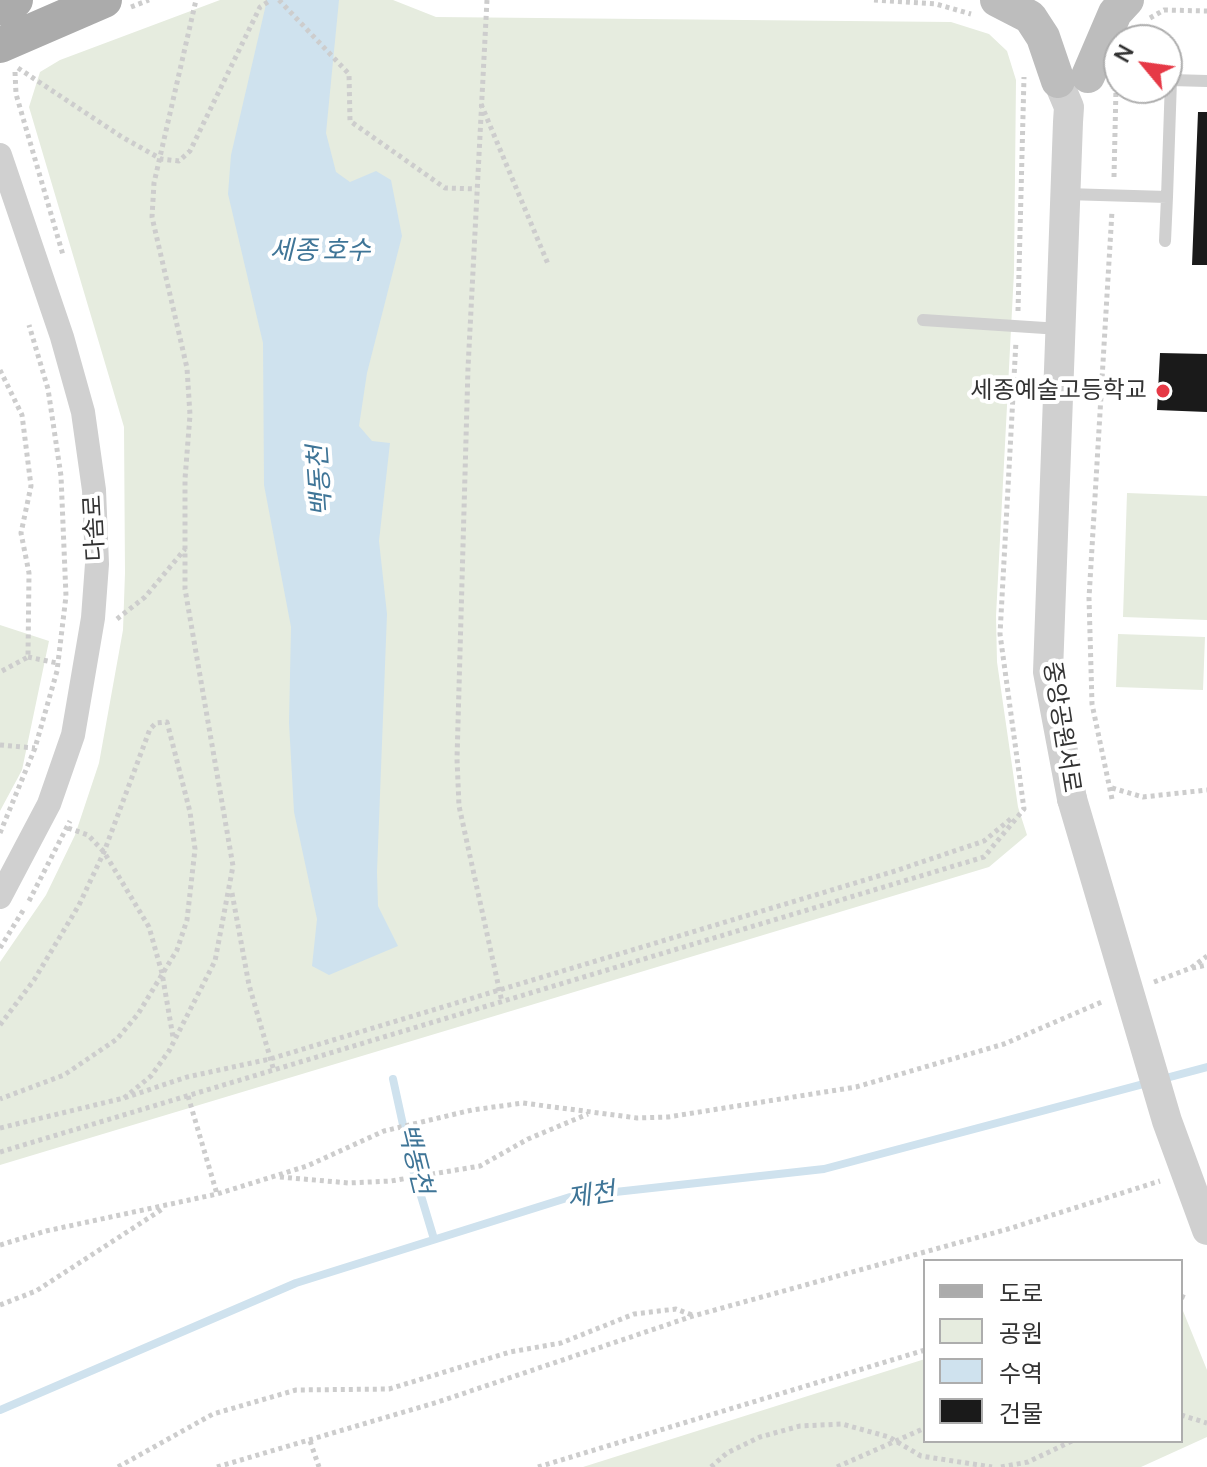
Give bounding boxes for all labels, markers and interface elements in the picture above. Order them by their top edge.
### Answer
north arrow [1103,24,1183,104]
text: N [1107,39,1141,68]
water label: 세종 호수 [270,236,370,268]
place label: 세종예술고등학교 [970,377,1147,405]
marker: 세종예술고등학교 [1154,382,1172,400]
water label: 백동천 [303,444,339,518]
street label: 다솜로 [79,494,111,562]
street label: 중앙공원서로 [1036,659,1086,795]
water label: 백동천 [390,1120,438,1198]
water label: 제천 [565,1177,617,1215]
legend [923,1259,1183,1443]
text: 도로 [999,1276,1043,1309]
text: 공원 [999,1316,1043,1349]
text: 수역 [999,1356,1043,1389]
text: 건물 [999,1396,1043,1429]

